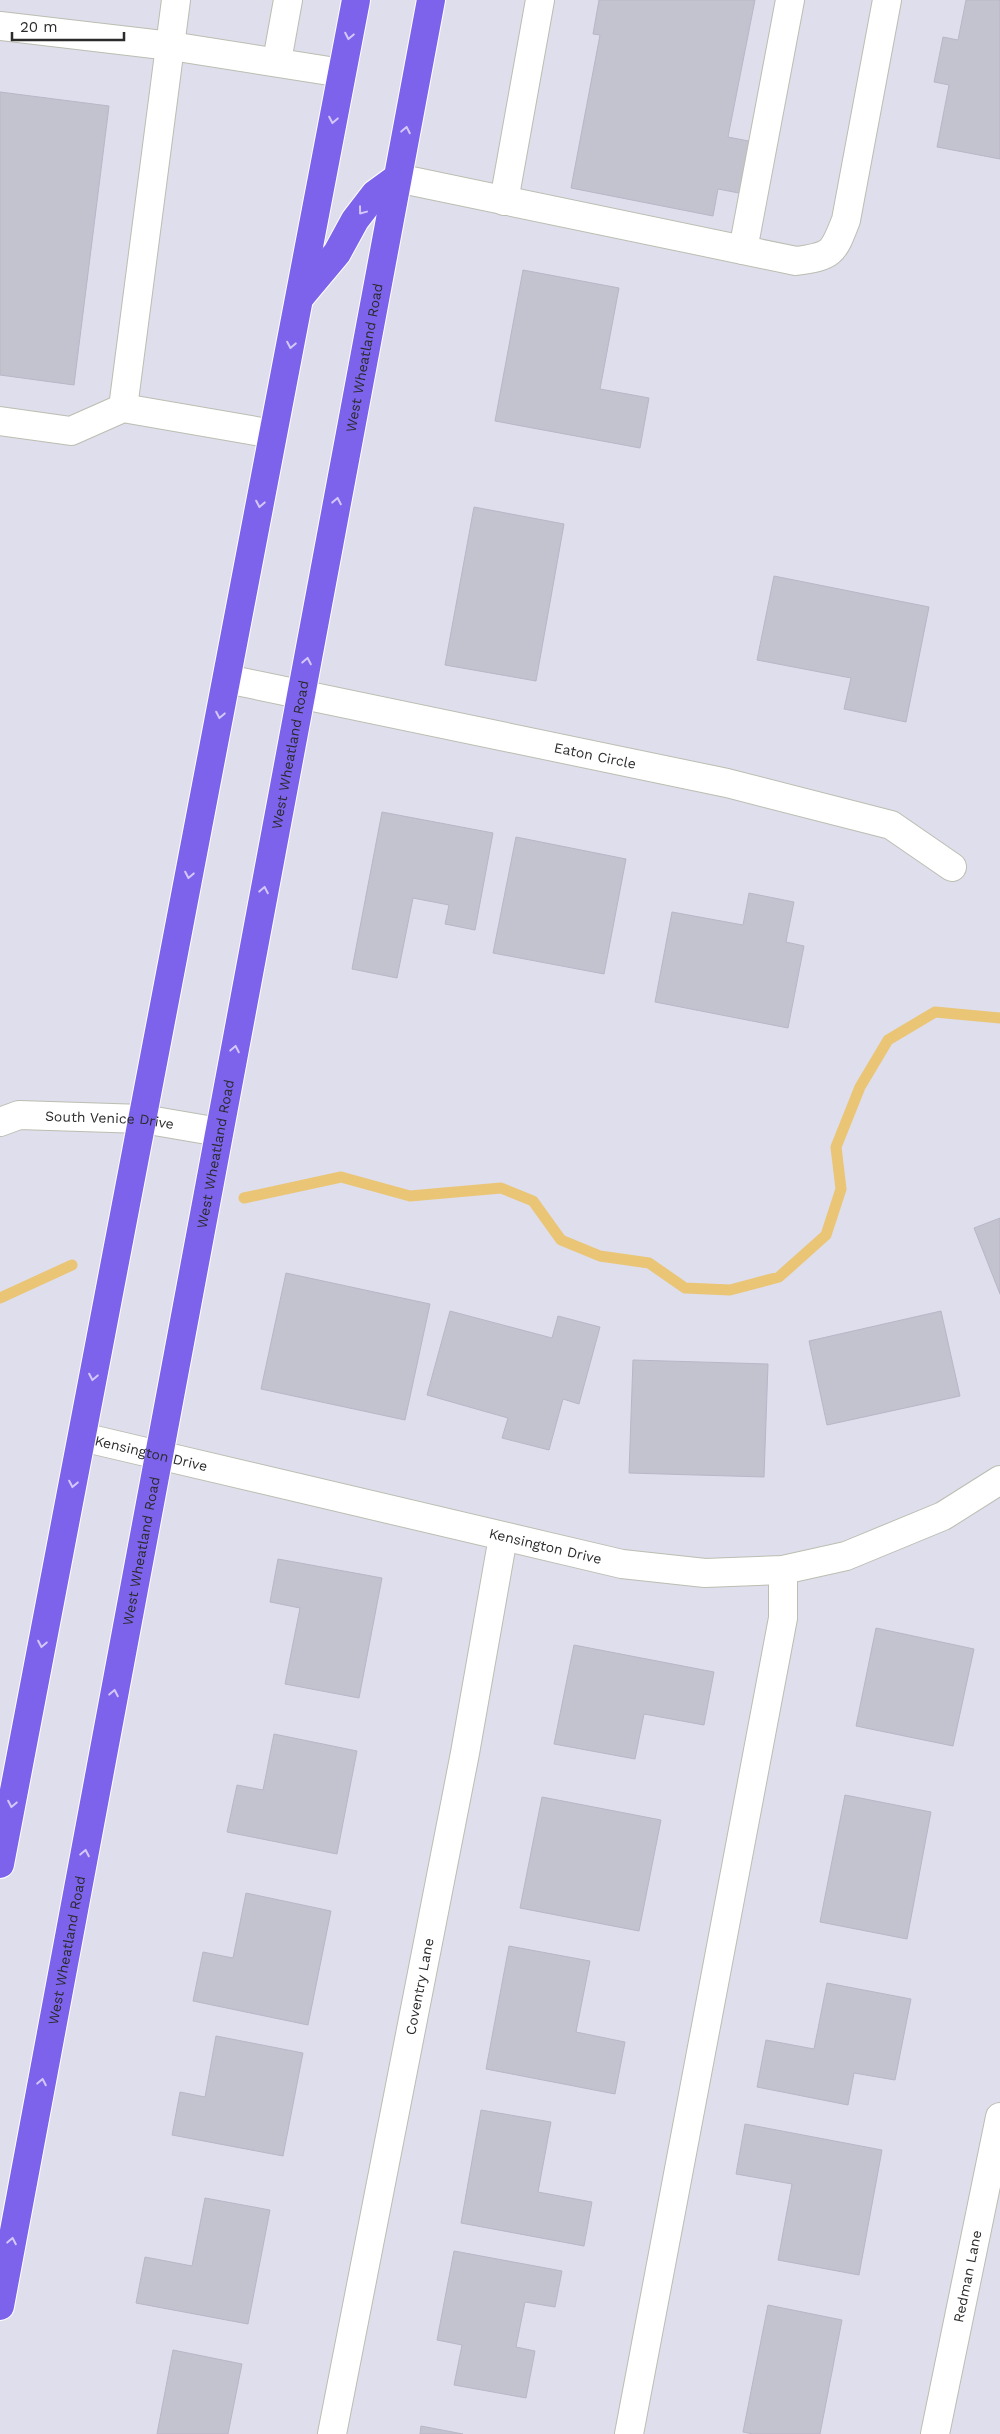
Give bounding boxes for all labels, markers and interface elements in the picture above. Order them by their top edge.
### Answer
scale bar [12,10,125,42]
text: 20 m [20,18,58,36]
one-way arrow [345,32,355,41]
one-way arrow [329,116,339,125]
one-way arrow [400,126,411,135]
one-way arrow [359,205,367,214]
street label: West Wheatland Road [342,282,386,434]
one-way arrow [286,340,296,349]
one-way arrow [331,497,341,506]
one-way arrow [255,500,266,509]
one-way arrow [302,657,312,666]
street label: West Wheatland Road [268,679,312,831]
one-way arrow [215,711,226,720]
street label: Eaton Circle [553,739,638,772]
one-way arrow [185,871,195,879]
one-way arrow [259,885,269,894]
one-way arrow [229,1045,239,1054]
street label: West Wheatland Road [194,1078,237,1230]
street label: South Venice Drive [45,1108,175,1132]
one-way arrow [89,1372,99,1381]
street label: Kensington Drive [93,1432,209,1474]
street label: West Wheatland Road [119,1475,163,1627]
one-way arrow [68,1480,78,1489]
street label: Kensington Drive [487,1525,603,1567]
one-way arrow [37,1640,48,1648]
one-way arrow [109,1689,119,1698]
one-way arrow [7,1799,17,1808]
one-way arrow [79,1849,89,1857]
street label: West Wheatland Road [45,1874,88,2026]
street label: Coventry Lane [402,1937,437,2036]
one-way arrow [36,2077,47,2086]
street label: Redman Lane [950,2229,985,2324]
one-way arrow [7,2237,17,2246]

